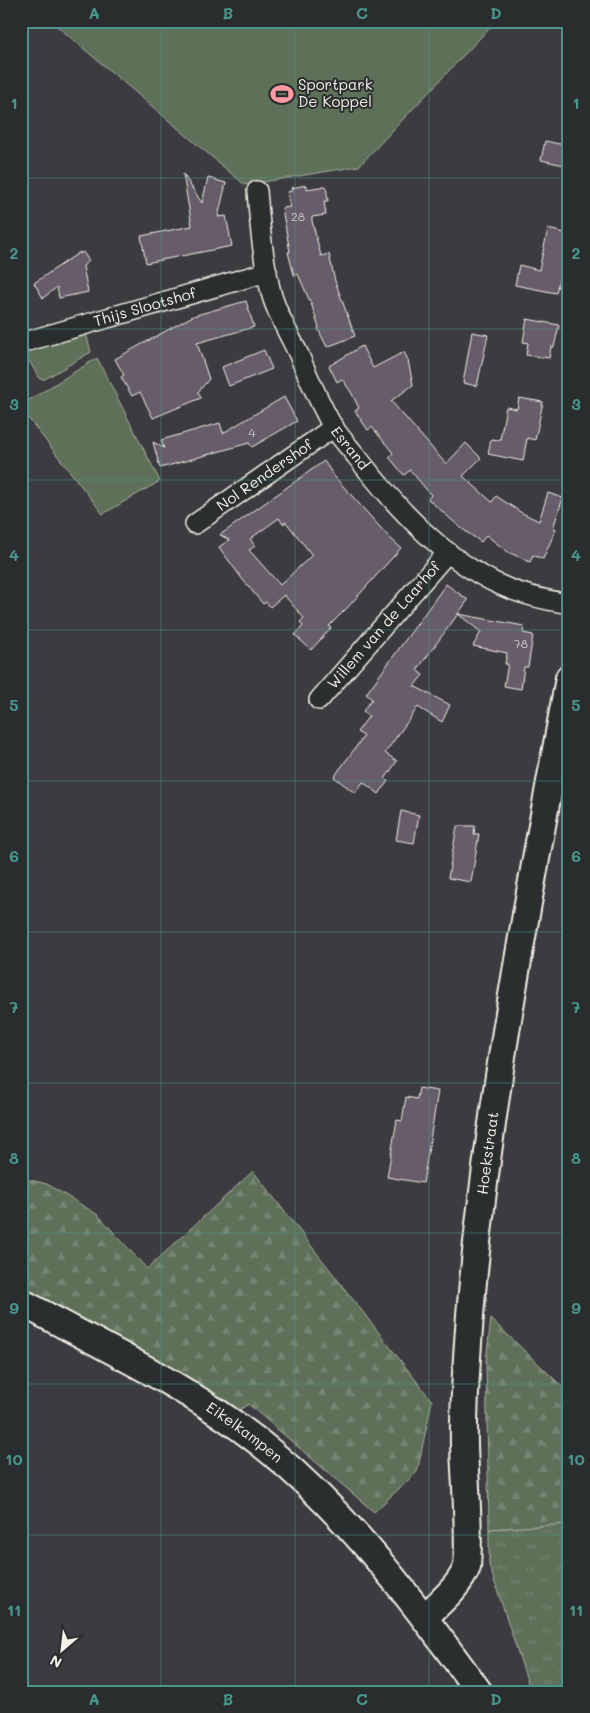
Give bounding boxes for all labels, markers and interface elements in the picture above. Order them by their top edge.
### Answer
text: A [88,2,100,23]
text: B [223,2,233,23]
text: C [356,2,368,23]
text: D [490,2,502,23]
place label: Sportpark De Koppel [298,74,373,111]
sports icon: Sportpark De Koppel [269,81,295,107]
text: 1 [10,92,18,113]
text: 1 [572,92,580,113]
house number: 28 [291,208,305,224]
text: 2 [10,242,19,263]
text: 2 [572,242,581,263]
street label: Thijs Slootshof [91,282,199,331]
text: 3 [9,393,19,414]
text: 3 [571,393,581,414]
street label: Esrand [327,422,374,474]
house number: 4 [248,424,256,440]
street label: Nol Rendershof [212,433,317,515]
text: 4 [9,544,19,565]
text: 4 [571,544,581,565]
street label: Willem van de Laarhof [322,556,445,693]
house number: 78 [514,635,528,651]
text: 5 [9,694,19,715]
text: 5 [571,694,581,715]
text: 6 [9,845,19,866]
text: 6 [571,845,581,866]
text: 7 [10,996,19,1017]
text: 7 [572,996,581,1017]
street label: Hoekstraat [472,1110,503,1196]
text: 8 [9,1147,19,1168]
text: 8 [571,1147,581,1168]
text: 9 [9,1297,19,1318]
text: 9 [571,1297,581,1318]
street label: Eikelkampen [203,1397,287,1467]
text: 10 [5,1448,23,1469]
text: 10 [567,1448,585,1469]
text: 11 [7,1599,21,1620]
text: 11 [569,1599,583,1620]
north arrow [38,1626,88,1676]
text: N [47,1651,65,1673]
text: A [88,1688,100,1709]
text: B [223,1688,233,1709]
text: C [356,1688,368,1709]
text: D [490,1688,502,1709]

